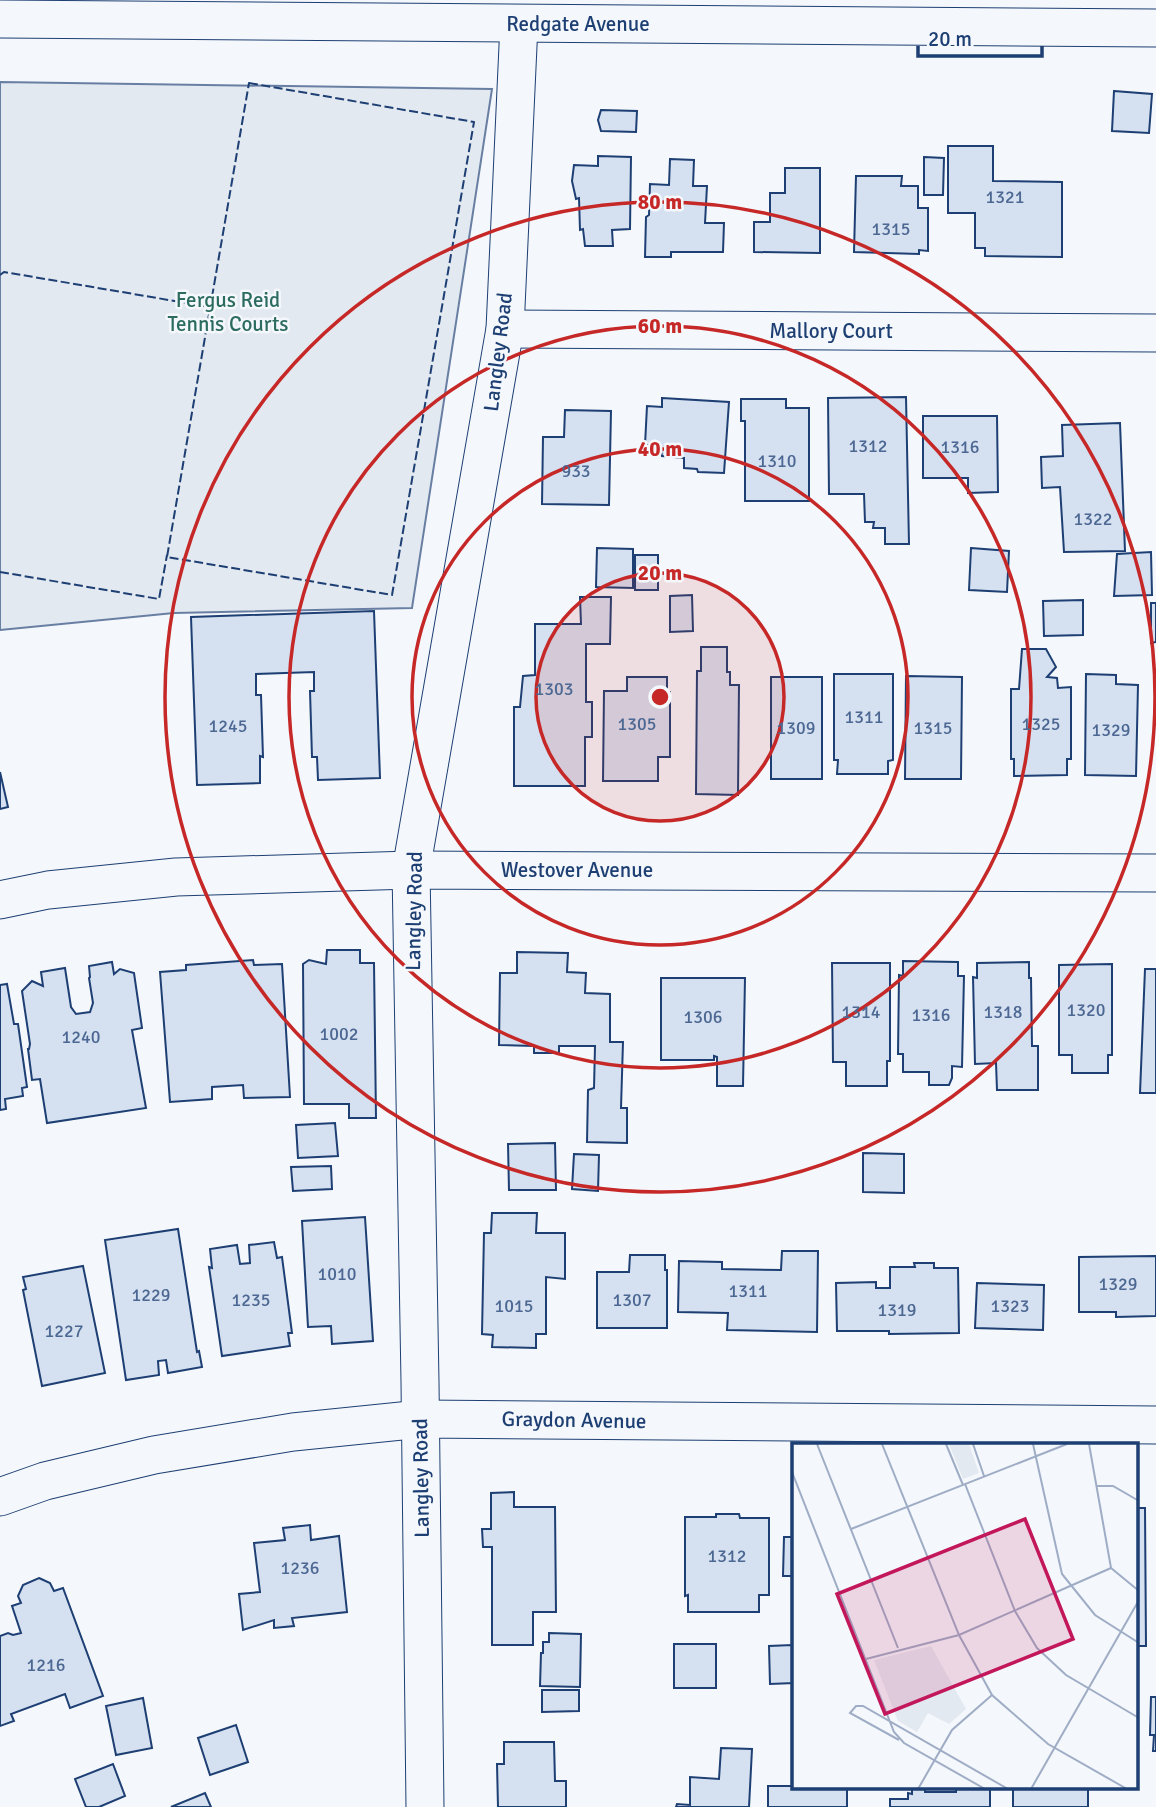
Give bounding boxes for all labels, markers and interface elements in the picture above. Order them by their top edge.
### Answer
street label: Redgate Avenue [506,11,650,37]
scale bar [918,14,1042,58]
text: 20 m [928,26,972,52]
house number: 1321 [986,186,1024,208]
text: 80 m [638,189,682,215]
house number: 1315 [872,218,910,240]
park label: Fergus Reid Tennis Courts [167,287,289,337]
street label: Langley Road [478,291,518,413]
text: 60 m [638,313,682,339]
street label: Mallory Court [769,318,893,344]
house number: 1312 [849,435,887,457]
text: 40 m [638,436,682,462]
house number: 1316 [941,436,979,458]
house number: 1310 [758,450,796,472]
house number: 933 [561,460,591,482]
house number: 1322 [1074,508,1112,530]
text: 20 m [638,560,682,586]
house number: 1303 [535,678,573,700]
centre of rings [648,685,672,709]
house number: 1311 [845,706,883,728]
house number: 1305 [618,713,656,735]
house number: 1325 [1022,713,1060,735]
house number: 1245 [209,715,247,737]
house number: 1309 [777,717,815,739]
house number: 1315 [914,717,952,739]
house number: 1329 [1092,719,1130,741]
street label: Langley Road [400,851,428,971]
street label: Westover Avenue [501,857,653,883]
house number: 1320 [1067,999,1105,1021]
house number: 1314 [842,1001,881,1023]
house number: 1318 [984,1001,1022,1023]
house number: 1316 [912,1004,950,1026]
house number: 1306 [684,1006,722,1028]
house number: 1002 [320,1023,358,1045]
house number: 1240 [62,1026,100,1048]
house number: 1010 [318,1263,356,1285]
house number: 1329 [1099,1273,1137,1295]
house number: 1311 [729,1280,767,1302]
house number: 1229 [132,1284,170,1306]
house number: 1235 [232,1289,270,1311]
house number: 1307 [613,1289,651,1311]
house number: 1015 [495,1295,533,1317]
house number: 1323 [991,1295,1029,1317]
house number: 1319 [878,1299,916,1321]
house number: 1227 [45,1320,83,1342]
street label: Graydon Avenue [501,1406,647,1434]
street label: Langley Road [407,1418,435,1538]
inset map [792,1443,1138,1790]
house number: 1312 [708,1545,746,1567]
house number: 1236 [281,1557,319,1579]
house number: 1216 [27,1654,65,1676]

